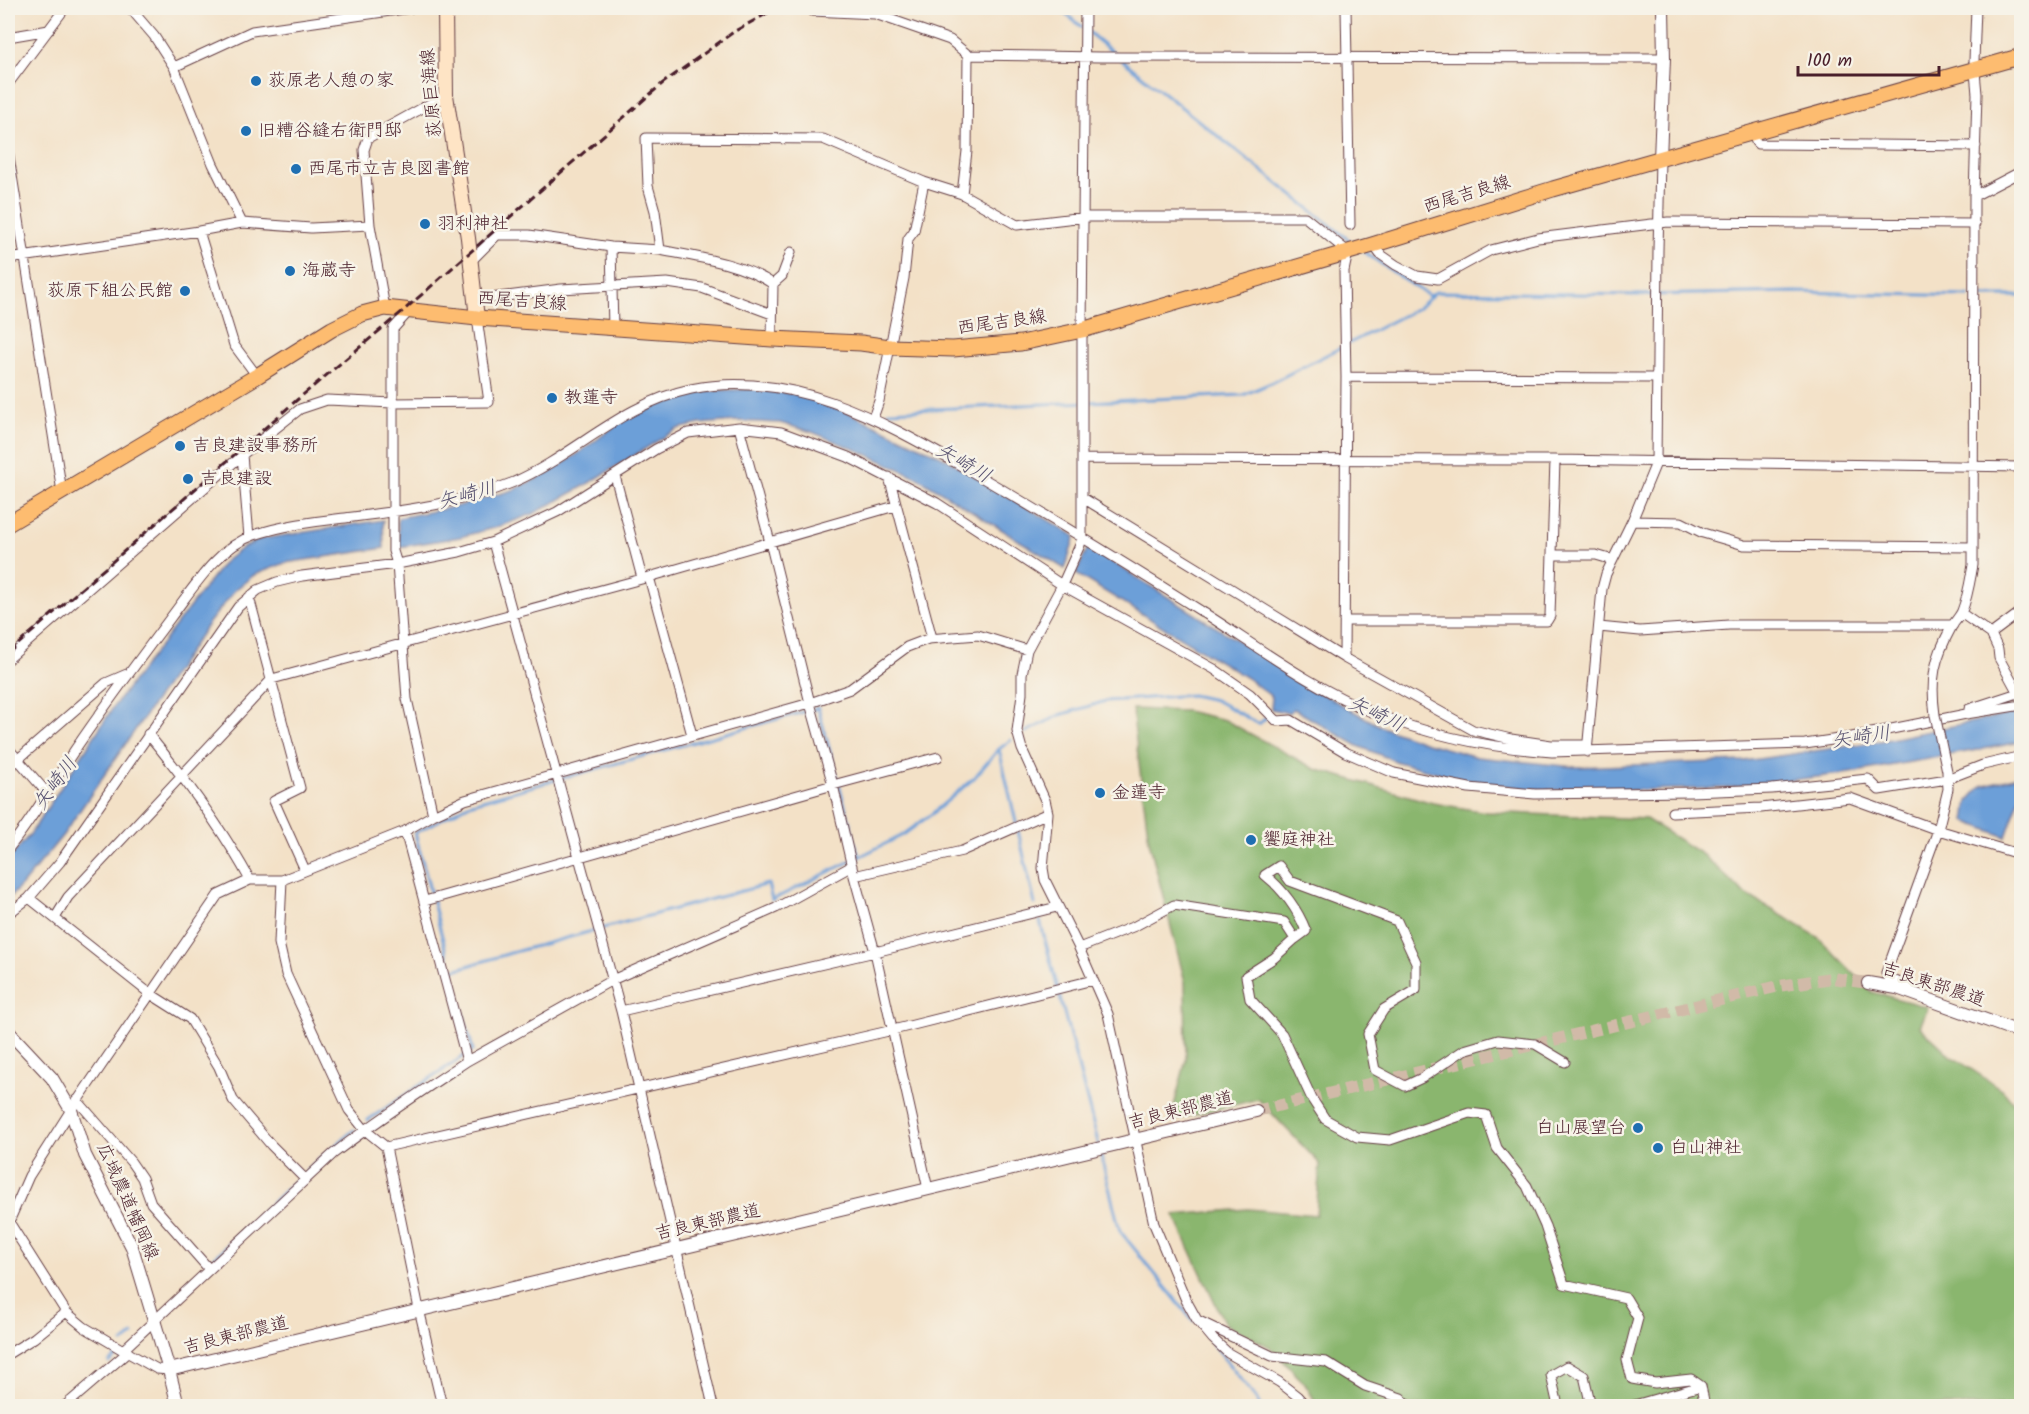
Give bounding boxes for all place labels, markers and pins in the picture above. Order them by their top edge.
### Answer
place label: 荻原老人憩の家 [268,67,394,96]
marker: 荻原老人憩の家 [249,74,263,88]
place label: 旧糟谷縫右衛門邸 [258,117,402,146]
marker: 旧糟谷縫右衛門邸 [239,124,253,138]
place label: 西尾市立吉良図書館 [308,155,470,184]
marker: 西尾市立吉良図書館 [289,162,303,176]
place label: 羽利神社 [437,210,509,239]
marker: 羽利神社 [418,217,432,231]
place label: 海蔵寺 [302,257,356,286]
marker: 海蔵寺 [283,264,297,278]
place label: 荻原下組公民館 [47,277,173,306]
marker: 荻原下組公民館 [178,284,192,298]
place label: 教蓮寺 [564,384,618,413]
marker: 教蓮寺 [545,391,559,405]
place label: 吉良建設事務所 [192,432,318,461]
marker: 吉良建設事務所 [173,439,187,453]
place label: 吉良建設 [200,465,272,494]
marker: 吉良建設 [181,472,195,486]
place label: 金蓮寺 [1112,779,1166,808]
marker: 金蓮寺 [1093,786,1107,800]
place label: 饗庭神社 [1263,826,1335,855]
marker: 饗庭神社 [1244,833,1258,847]
place label: 白山展望台 [1536,1114,1626,1143]
marker: 白山展望台 [1631,1121,1645,1135]
place label: 白山神社 [1670,1134,1742,1163]
marker: 白山神社 [1651,1141,1665,1155]

